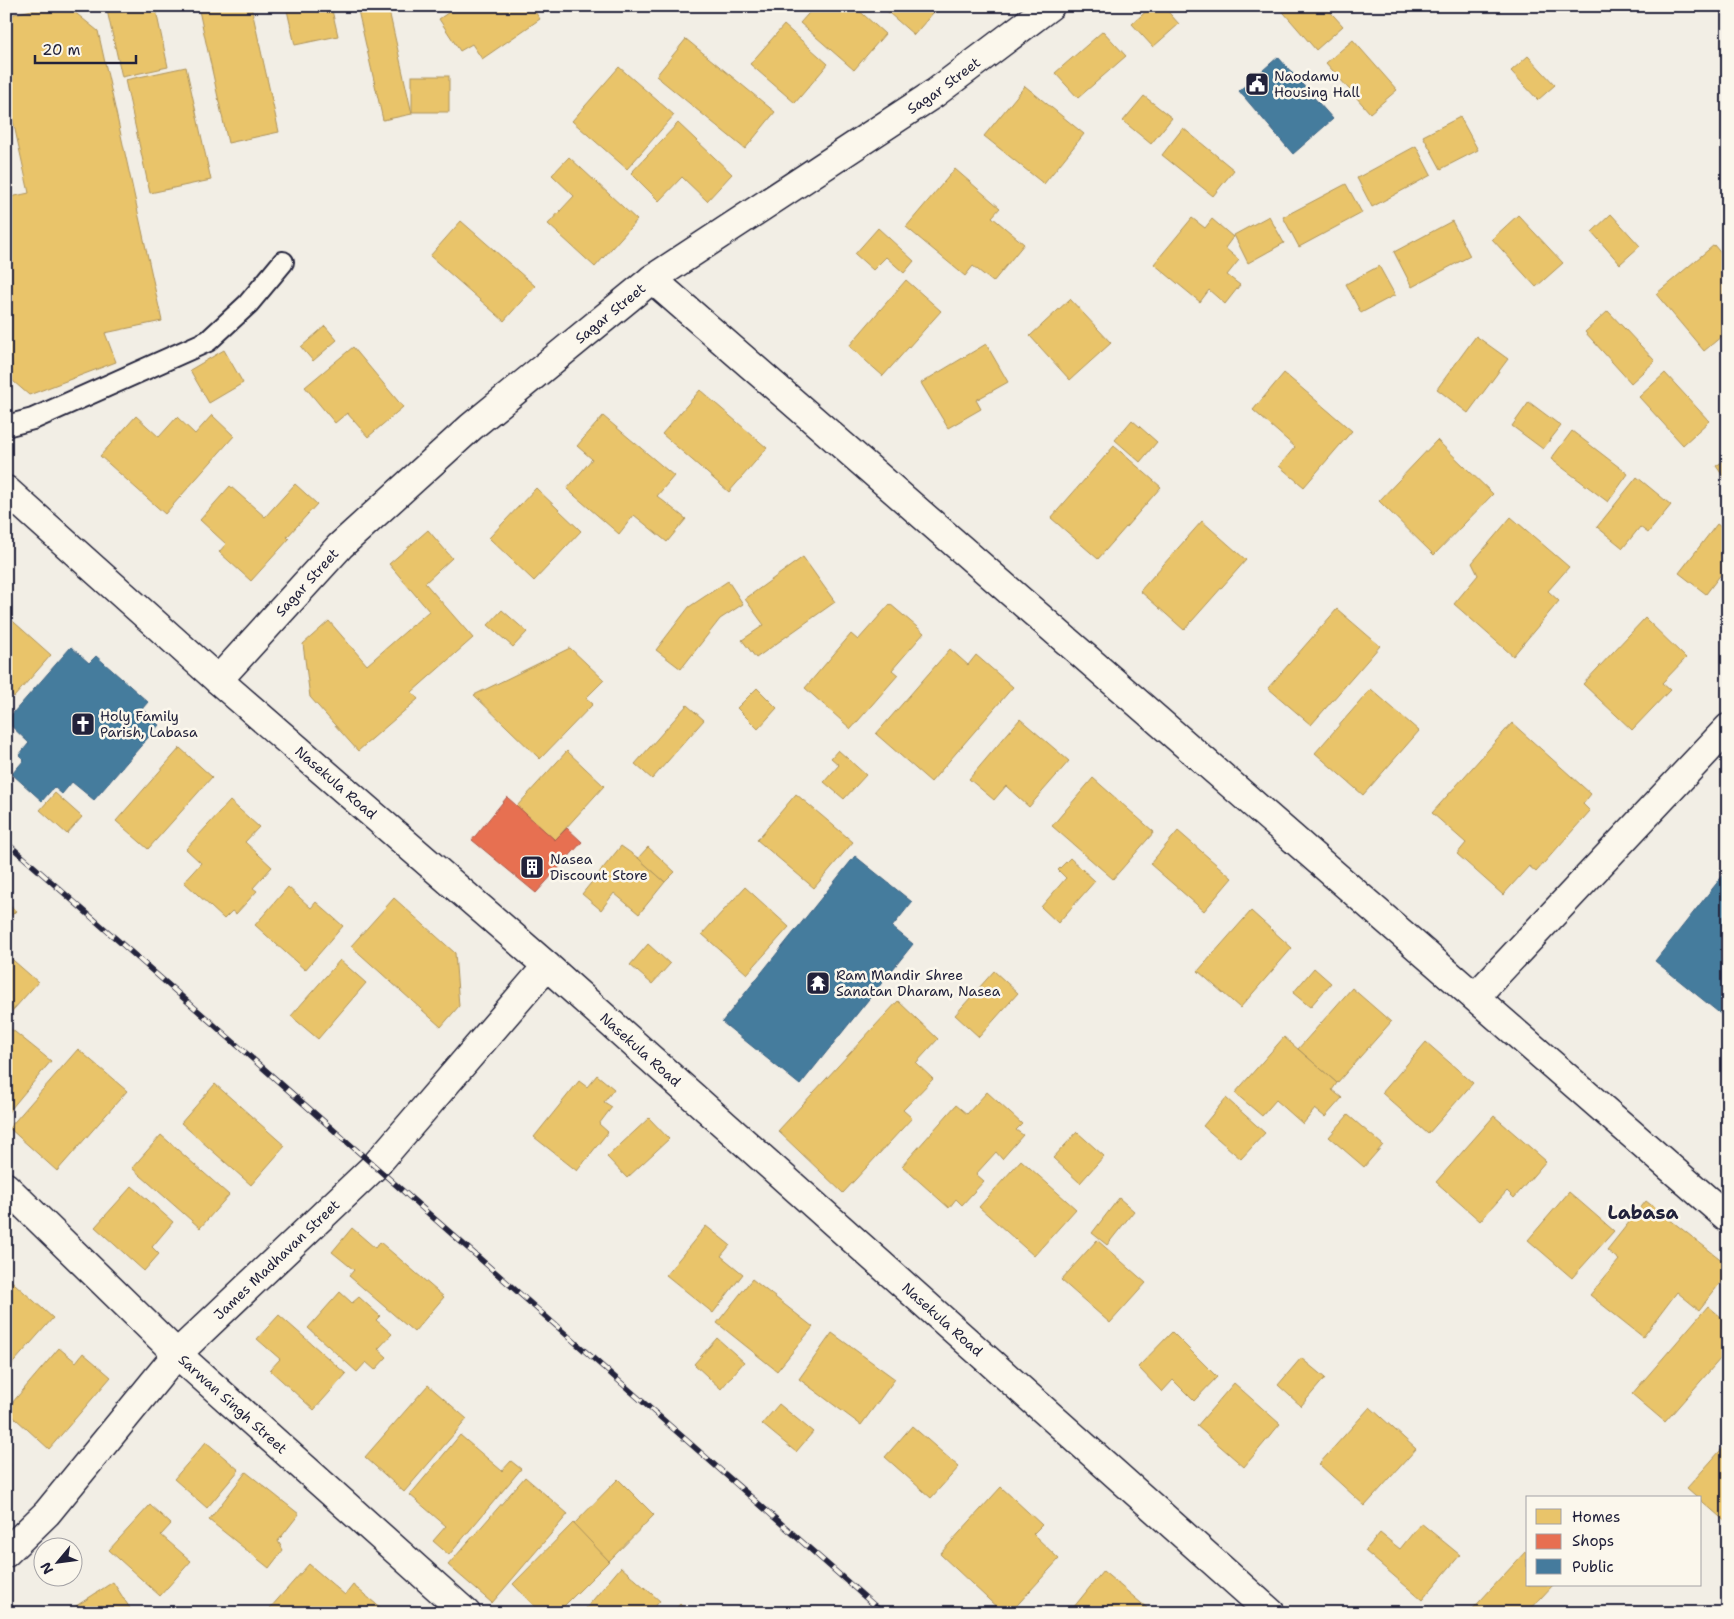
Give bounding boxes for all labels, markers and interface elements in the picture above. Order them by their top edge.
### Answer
scale bar [35,32,136,64]
text: 20 m [42,40,81,60]
street label: Sagar Street [904,53,984,118]
place label: Naodamu Housing Hall [1274,67,1361,101]
public building icon: Naodamu Housing Hall [1244,71,1270,97]
street label: Sagar Street [571,279,649,347]
street label: Sagar Street [271,545,342,620]
place label: Holy Family Parish, Labasa [100,707,198,741]
church icon: Holy Family Parish, Labasa [70,711,96,737]
street label: Nasekula Road [291,742,381,823]
place label: Nasea Discount Store [550,850,648,884]
building icon: Nasea Discount Store [519,854,545,880]
place label: Ram Mandir Shree Sanatan Dharam, Nasea [836,966,1001,1000]
temple icon: Ram Mandir Shree Sanatan Dharam, Nasea [805,970,831,996]
street label: Nasekula Road [596,1009,685,1090]
street label: James Madhavan Street [210,1196,343,1323]
district label: Labasa [1608,1200,1678,1225]
street label: Nasekula Road [898,1279,987,1360]
street label: Sarwan Singh Street [175,1351,291,1457]
legend [1526,1496,1702,1586]
text: Homes [1572,1507,1620,1527]
text: Shops [1572,1531,1614,1551]
north arrow [32,1536,82,1586]
text: Public [1572,1557,1614,1577]
text: N [36,1559,57,1578]

